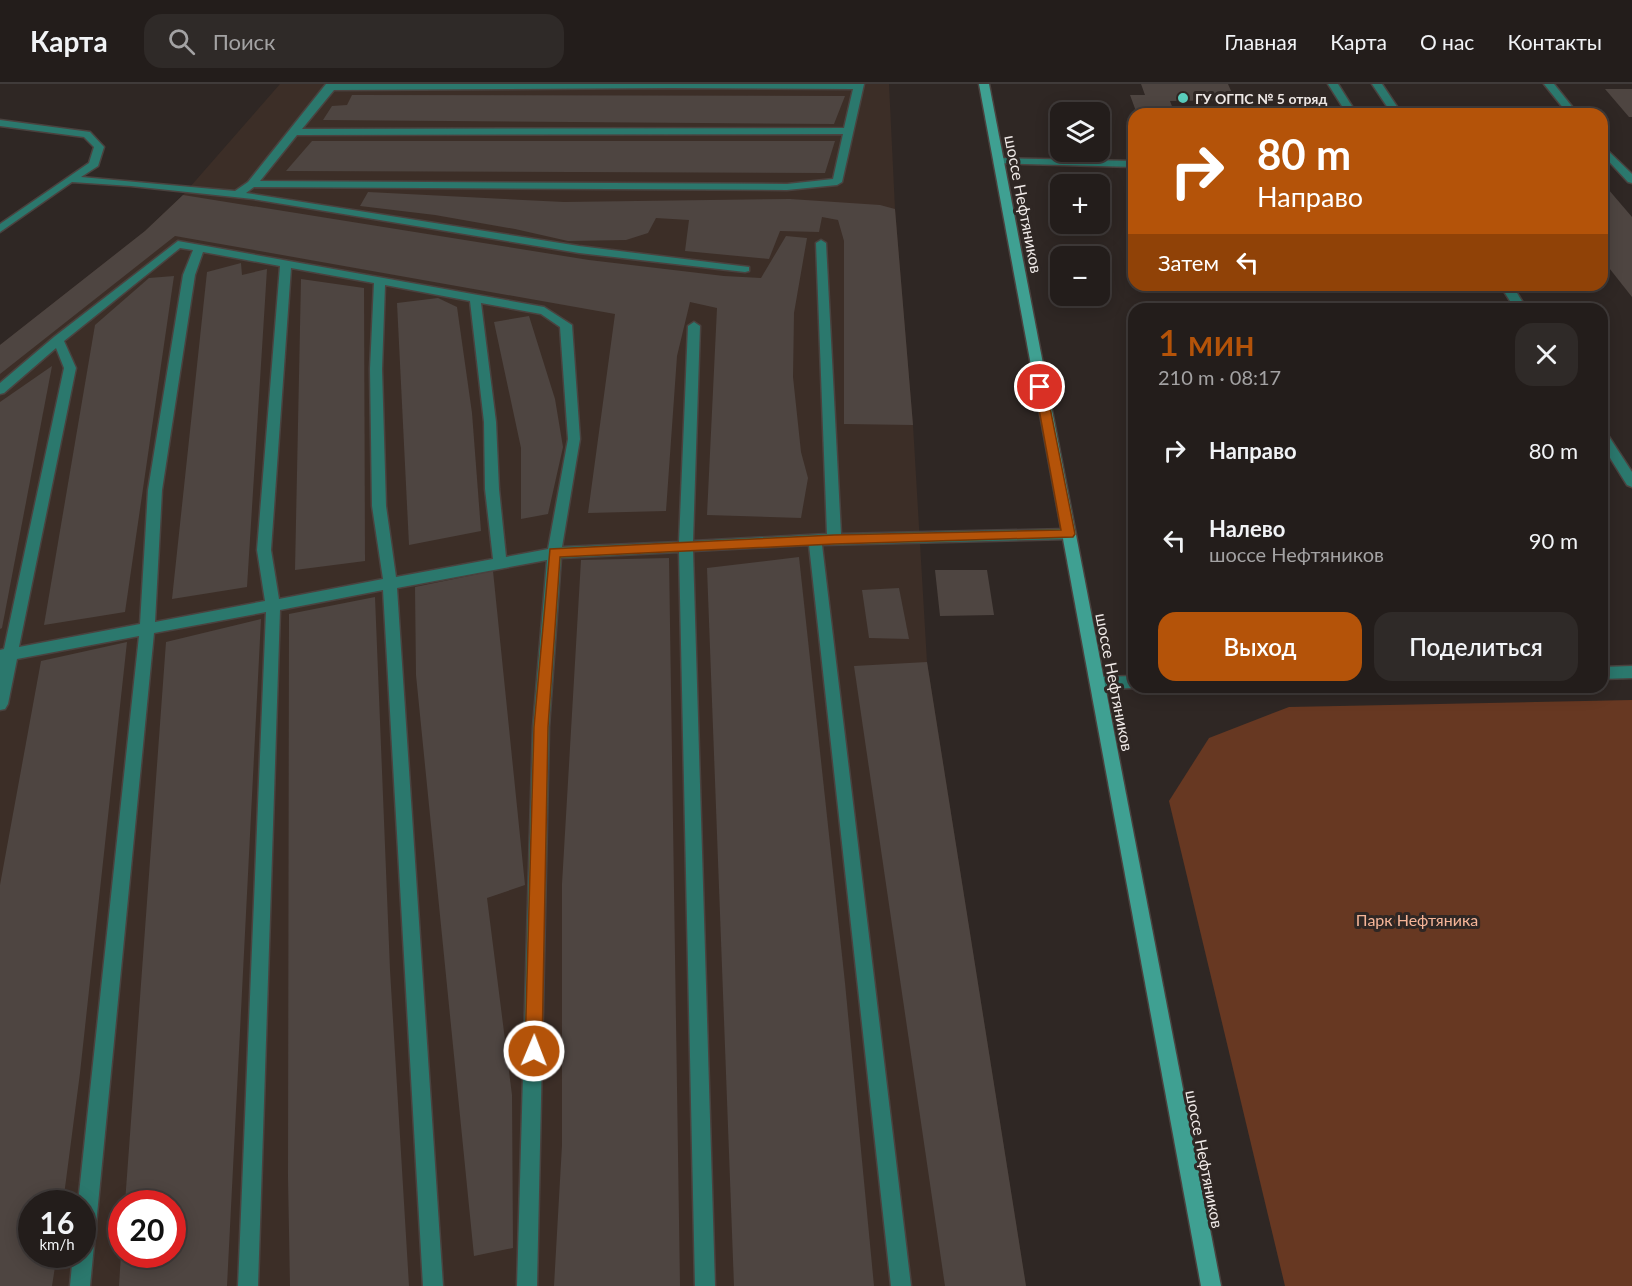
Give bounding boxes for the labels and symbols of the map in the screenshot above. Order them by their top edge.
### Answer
place label: ГУ ОГПС № 5 отряд [1195,90,1327,107]
marker: ГУ ОГПС № 5 отряд [1176,91,1190,105]
street label: шоссе Нефтяников [1001,133,1047,275]
pin [1014,361,1065,412]
street label: шоссе Нефтяников [1092,611,1138,753]
park label: Парк Нефтяника [1356,910,1478,929]
position arrow [502,1019,566,1083]
street label: шоссе Нефтяников [1182,1088,1228,1230]
speed limit sign: 20 [108,1190,186,1268]

